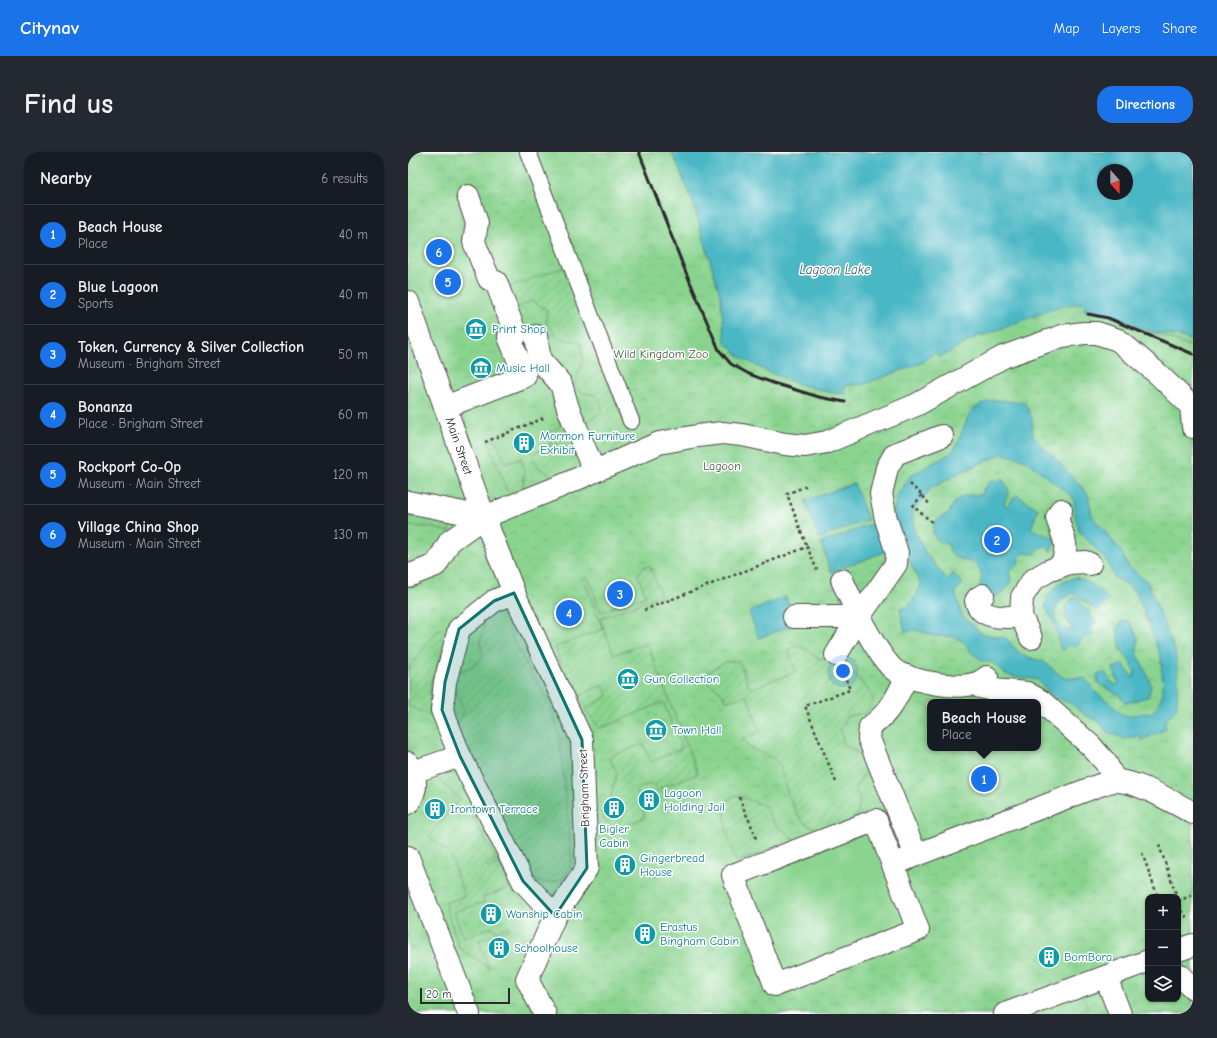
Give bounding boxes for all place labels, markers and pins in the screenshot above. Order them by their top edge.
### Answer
pin: 6 [426,237,452,267]
pin: 5 [435,267,461,297]
museum icon: Print Shop [463,316,489,342]
place label: Print Shop [492,322,546,336]
museum icon: Music Hall [468,355,494,381]
place label: Music Hall [496,361,550,375]
place label: Mormon Furniture Exhibit [540,429,635,457]
building icon: Mormon Furniture Exhibit [511,430,537,456]
pin: 2 [984,525,1010,555]
pin: 3 [607,579,633,609]
pin: 4 [556,598,582,628]
museum icon: Gun Collection [615,666,641,692]
place label: Gun Collection [644,672,719,686]
museum icon: Town Hall [643,717,669,743]
place label: Town Hall [672,723,721,737]
pin: 1 [971,764,997,794]
place label: Lagoon Holding Jail [664,786,725,814]
building icon: Lagoon Holding Jail [636,787,662,813]
building icon: Bigler Cabin [601,795,627,821]
building icon: Irontown Terrace [422,796,448,822]
place label: Irontown Terrace [450,802,538,816]
place label: Bigler Cabin [599,822,629,850]
place label: Gingerbread House [640,851,705,879]
building icon: Gingerbread House [612,852,638,878]
building icon: Wanship Cabin [478,901,504,927]
place label: Wanship Cabin [506,907,582,921]
place label: Erastus Bingham Cabin [660,920,739,948]
building icon: Erastus Bingham Cabin [632,921,658,947]
building icon: Schoolhouse [486,935,512,961]
place label: Schoolhouse [514,941,578,955]
building icon: BomBora [1036,944,1062,970]
place label: BomBora [1064,950,1112,964]

